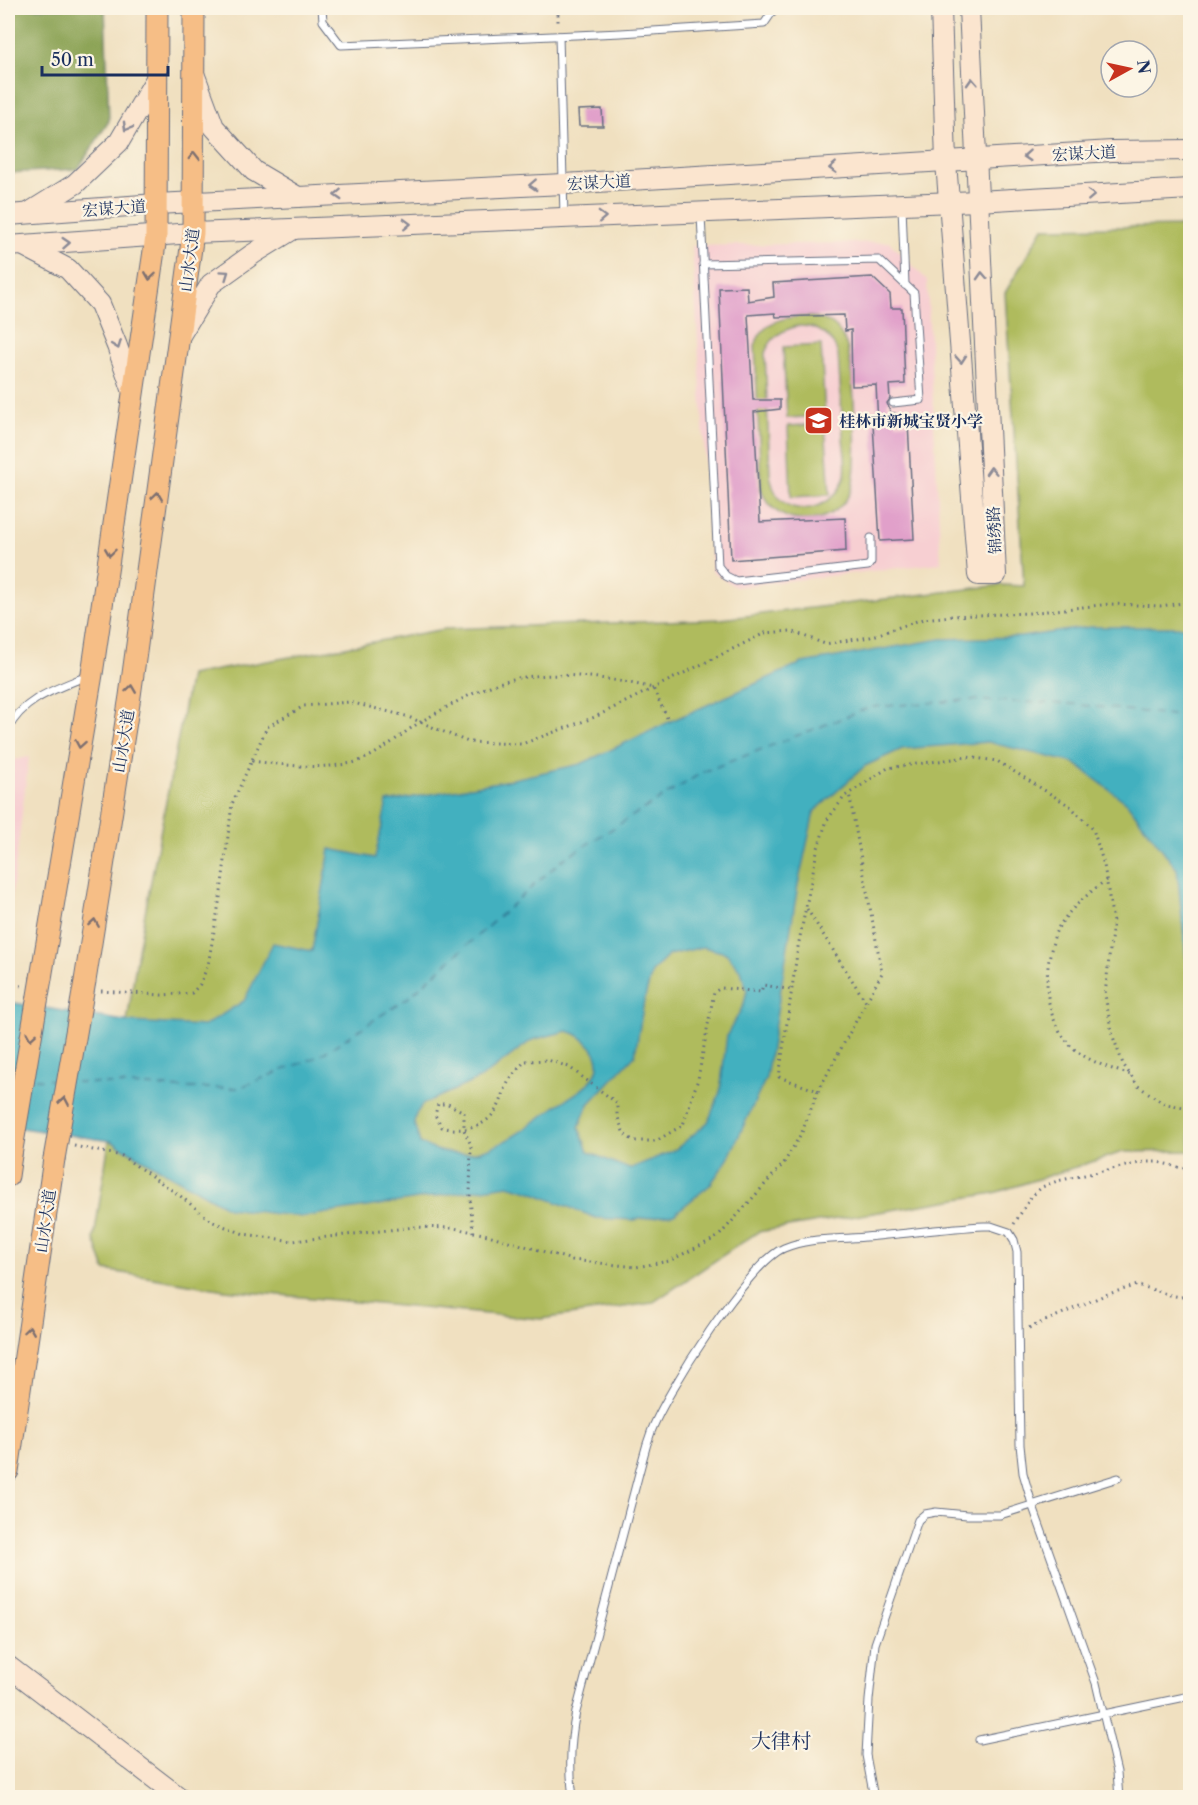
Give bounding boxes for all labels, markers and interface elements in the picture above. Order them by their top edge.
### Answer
scale bar [42,39,168,77]
north arrow [1099,39,1159,99]
text: 50 m [51,49,94,71]
text: N [1133,59,1155,75]
one-way arrow [966,77,979,86]
one-way arrow [123,121,135,131]
street label: 宏谋大道 [1052,141,1116,165]
one-way arrow [1023,150,1032,163]
one-way arrow [188,152,200,161]
one-way arrow [828,161,837,174]
street label: 宏谋大道 [567,170,631,194]
one-way arrow [529,179,538,192]
one-way arrow [334,188,343,201]
one-way arrow [1086,188,1095,201]
street label: 宏谋大道 [81,196,147,220]
one-way arrow [598,210,607,223]
one-way arrow [403,218,412,231]
street label: 山水大道 [175,227,203,293]
one-way arrow [61,236,70,249]
one-way arrow [218,270,229,281]
one-way arrow [144,271,156,280]
one-way arrow [975,272,988,281]
one-way arrow [110,339,122,350]
one-way arrow [954,355,967,364]
school or university icon: 桂林市新城宝贤小学 [802,405,834,437]
place label: 桂林市新城宝贤小学 [839,411,983,431]
one-way arrow [984,467,997,476]
one-way arrow [150,491,162,500]
street label: 锦绣路 [983,506,1005,554]
one-way arrow [104,547,116,556]
one-way arrow [124,684,136,694]
street label: 山水大道 [108,708,138,774]
one-way arrow [75,740,87,749]
one-way arrow [87,919,100,929]
one-way arrow [25,1030,38,1040]
one-way arrow [57,1097,70,1107]
street label: 山水大道 [31,1188,59,1254]
one-way arrow [22,1325,35,1335]
district label: 大律村 [751,1729,811,1753]

